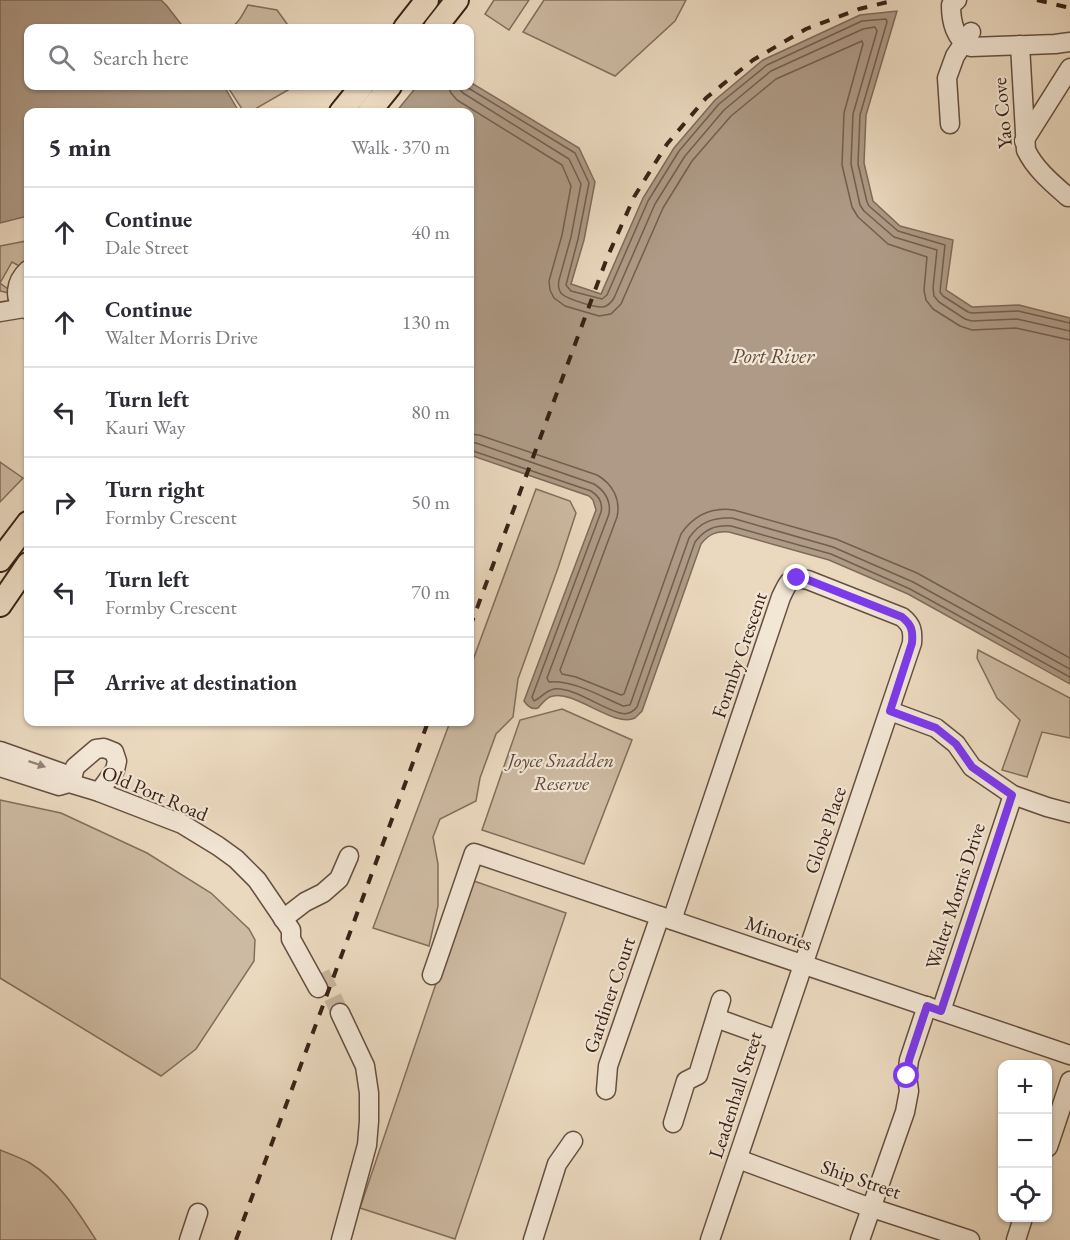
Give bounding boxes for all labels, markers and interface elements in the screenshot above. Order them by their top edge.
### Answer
search box [24,24,474,90]
icon: search [45,41,78,74]
text: Search here [93,43,188,72]
street label: Yao Cove [986,76,1018,150]
text: 5 min [48,130,111,164]
text: Walk · 370 m [351,134,450,160]
text: Continue [105,205,192,234]
icon: ahead [48,216,81,249]
text: 40 m [411,219,450,245]
text: Dale Street [105,234,189,260]
text: Continue [105,295,192,324]
icon: ahead [48,306,81,339]
text: 130 m [402,309,450,335]
text: Walter Morris Drive [105,324,258,350]
water label: Port River [732,342,815,369]
text: Turn left [105,385,189,414]
icon: left [48,396,81,429]
text: 80 m [411,399,450,425]
text: Kauri Way [105,414,186,440]
text: Turn right [105,475,204,504]
icon: right [48,486,81,519]
text: 50 m [411,489,450,515]
text: Formby Crescent [105,504,237,530]
route end [783,564,809,590]
text: Turn left [105,565,189,594]
icon: left [48,576,81,609]
text: 70 m [411,579,450,605]
street label: Formby Crescent [705,588,773,722]
text: Formby Crescent [105,594,237,620]
icon: arrive [48,666,81,699]
text: Arrive at destination [105,668,297,697]
park label: Joyce Snadden Reserve [504,747,614,796]
one-way arrow [28,759,46,769]
street label: Old Port Road [98,759,213,827]
street label: Globe Place [798,783,852,877]
street label: Walter Morris Drive [919,819,991,973]
street label: Minories [742,909,816,957]
street label: Gardiner Court [577,933,641,1056]
street label: Leadenhall Street [702,1028,768,1162]
map controls [998,1060,1052,1222]
button: + [998,1060,1052,1114]
route start [893,1062,919,1088]
button: − [998,1114,1052,1168]
street label: Ship Street [818,1153,905,1205]
button: locate [998,1168,1052,1222]

